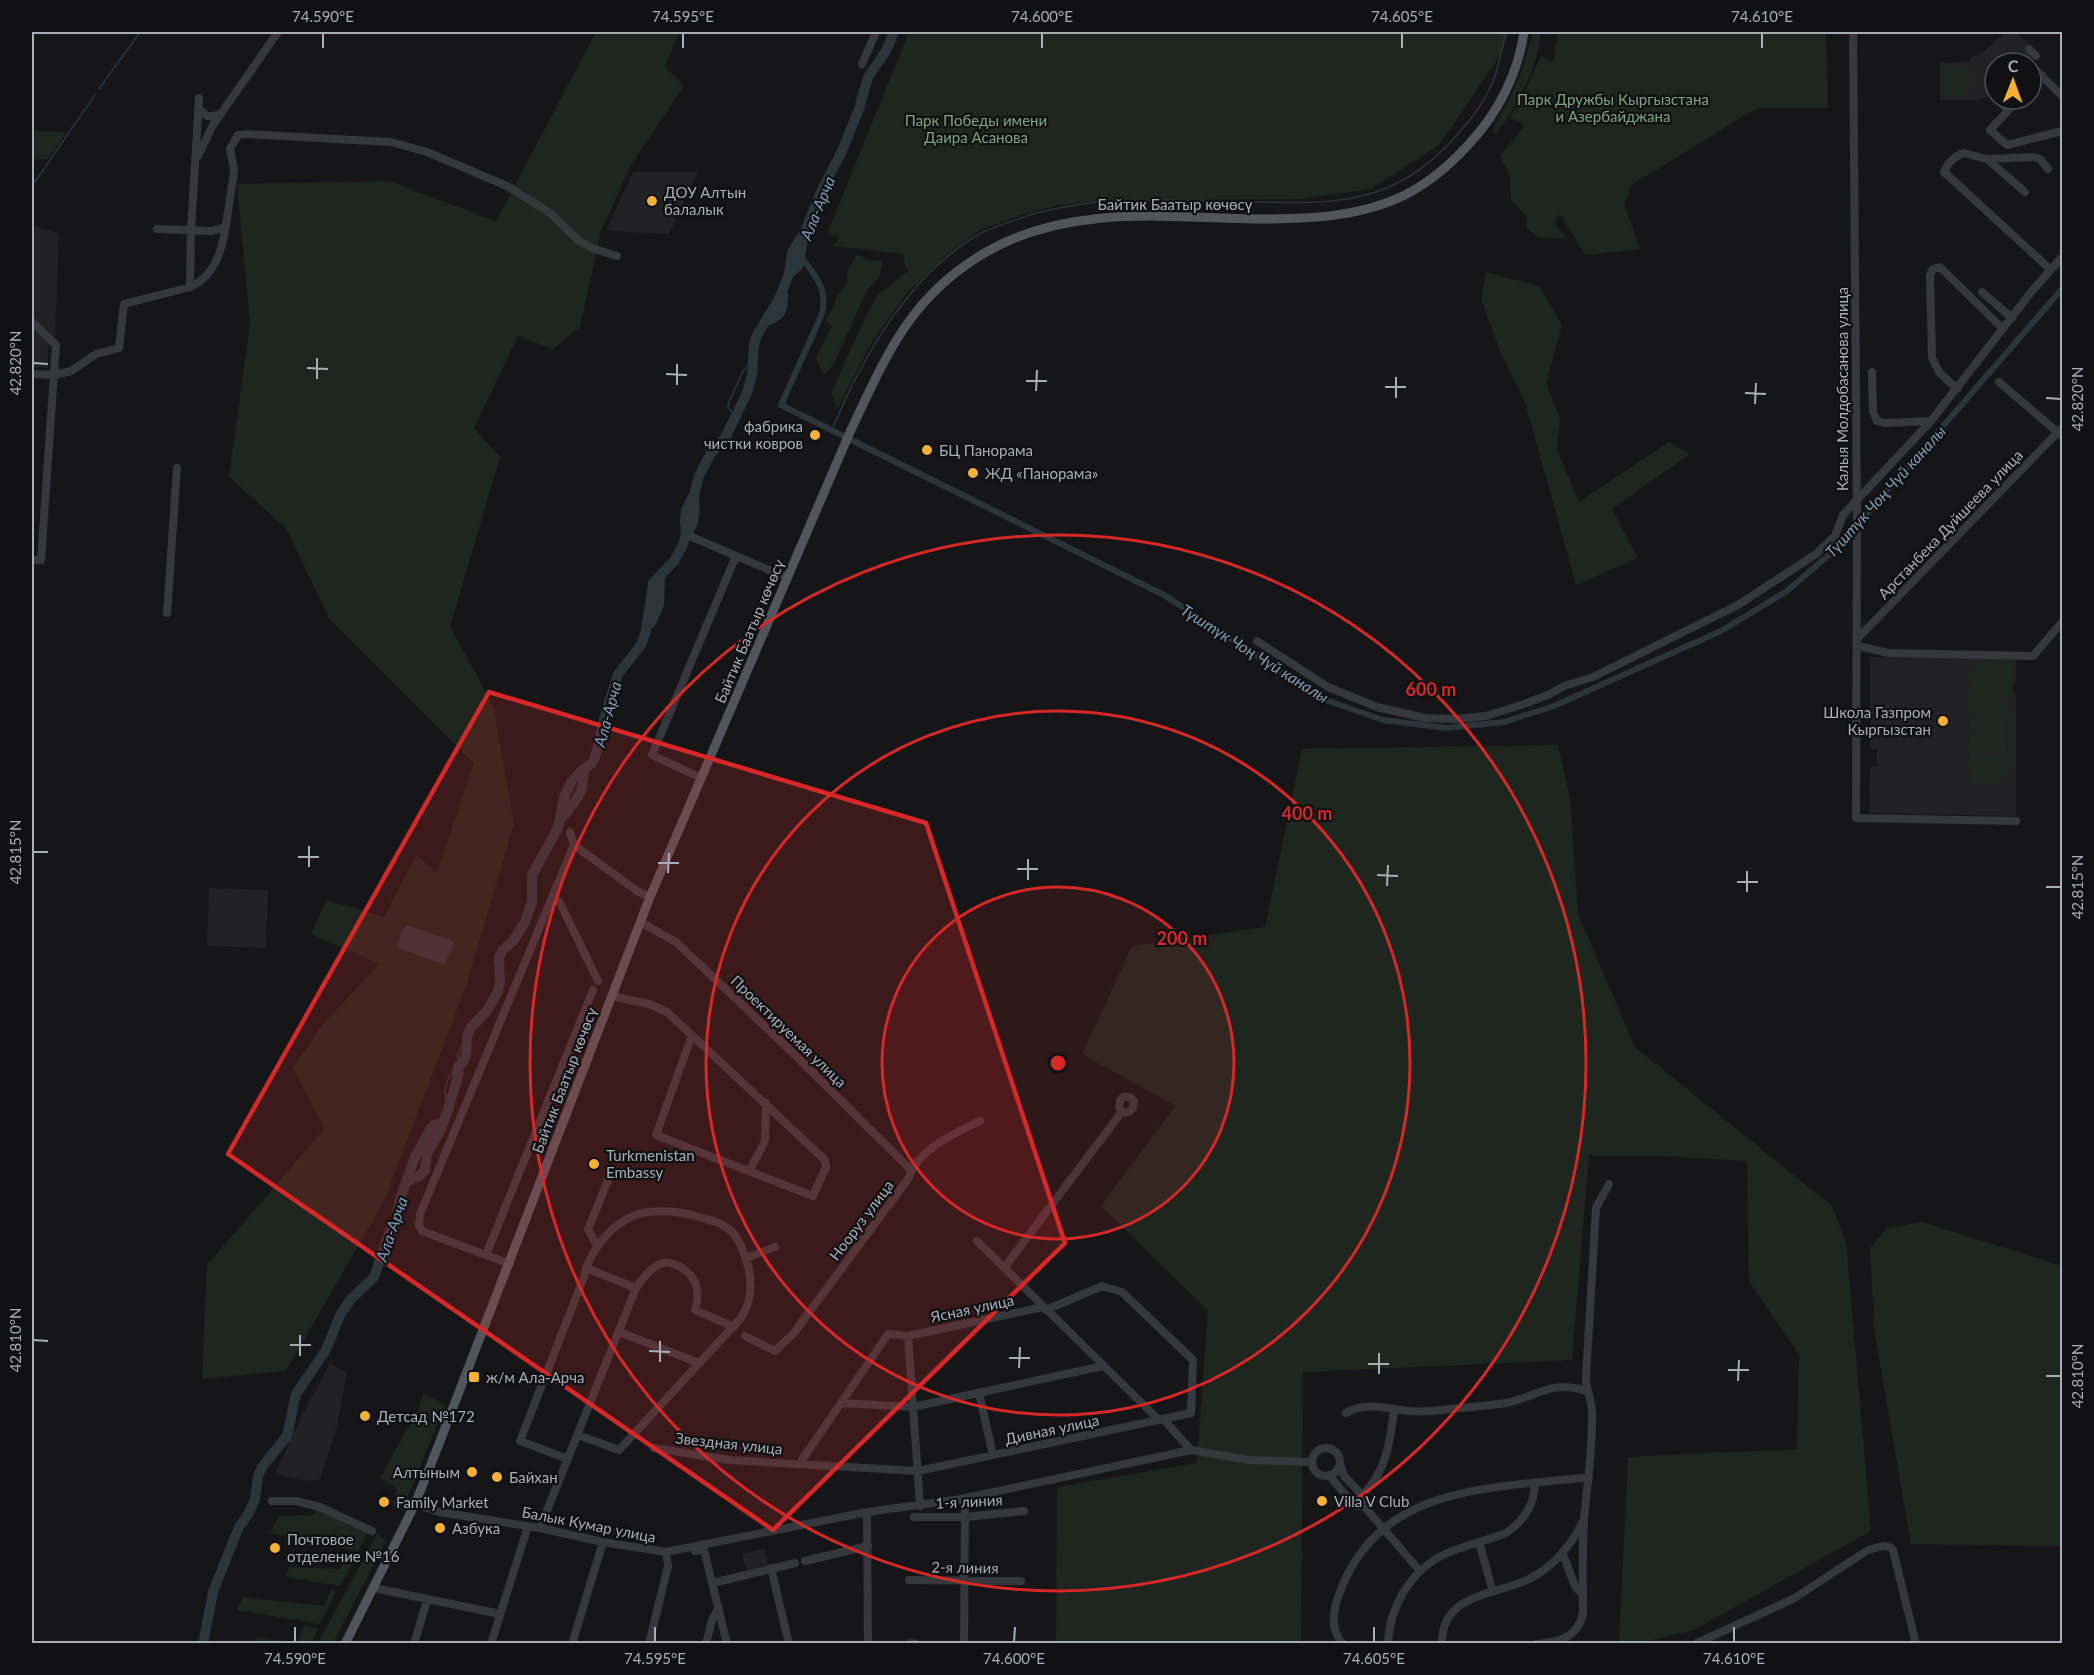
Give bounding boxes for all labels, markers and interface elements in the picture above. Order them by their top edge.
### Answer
text: 74.590°E [292,7,354,25]
text: 74.595°E [652,7,714,25]
text: 74.600°E [1011,7,1073,25]
text: 74.605°E [1371,7,1433,25]
text: 74.610°E [1731,7,1793,25]
north arrow [1983,51,2043,111]
text: С [2008,56,2019,75]
park label: Парк Дружбы Кыргызстана и Азербайджана [1517,90,1709,125]
park label: Парк Победы имени Даира Асанова [905,111,1047,146]
water label: Ала-Арча [795,173,838,244]
place label: ДОУ Алтын балалык [664,183,746,218]
marker: ДОУ Алтын балалык [645,194,659,208]
street label: Байтик Баатыр көчөсү [1098,195,1253,213]
street label: Калыя Молдобасанова улица [1833,287,1851,491]
text: 42.820°N [6,331,24,395]
text: 42.820°N [2068,367,2086,431]
place label: фабрика чистки ковров [704,417,803,452]
water label: Түштүк Чоң Чүй каналы [1821,421,1949,561]
marker: фабрика чистки ковров [808,428,822,442]
place label: БЦ Панорама [939,441,1033,459]
marker: БЦ Панорама [920,443,934,457]
street label: Арстанбека Дуйшеева улица [1874,446,2026,602]
place label: ЖД «Панорама» [985,464,1098,482]
marker: ЖД «Панорама» [966,466,980,480]
street label: Байтик Баатыр көчөсү [710,556,788,706]
water label: Түштүк Чоң Чүй каналы [1178,600,1332,706]
text: 600 m [1406,678,1456,700]
water label: Ала-Арча [589,679,625,750]
place label: Школа Газпром Кыргызстан [1823,703,1931,738]
marker: Школа Газпром Кыргызстан [1936,714,1950,728]
text: 400 m [1282,802,1332,824]
text: 42.815°N [6,820,24,884]
text: 42.815°N [2068,855,2086,919]
text: 200 m [1157,927,1207,949]
street label: Проектируемая улица [727,971,851,1091]
street label: Байтик Баатыр көчөсү [528,1004,600,1156]
centre of rings [1048,1053,1068,1073]
place label: Turkmenistan Embassy [606,1146,695,1181]
marker: Turkmenistan Embassy [587,1157,601,1171]
street label: Нооруз улица [825,1176,897,1264]
water label: Ала-Арча [371,1194,411,1265]
street label: Ясная улица [928,1290,1015,1326]
text: 42.810°N [6,1308,24,1372]
text: 42.810°N [2068,1344,2086,1408]
place label: ж/м Ала-Арча [486,1368,584,1386]
marker: ж/м Ала-Арча [467,1370,481,1384]
place label: Детсад №172 [377,1407,475,1425]
marker: Детсад №172 [358,1409,372,1423]
street label: Дивная улица [1003,1410,1101,1448]
street label: Звездная улица [674,1428,784,1458]
place label: Алтыным [393,1463,460,1481]
marker: Алтыным [465,1465,479,1479]
place label: Байхан [509,1468,558,1486]
marker: Байхан [490,1470,504,1484]
street label: 1-я линия [935,1490,1003,1512]
place label: Villa V Club [1334,1492,1409,1510]
place label: Family Market [396,1493,489,1511]
marker: Villa V Club [1315,1494,1329,1508]
marker: Family Market [377,1495,391,1509]
street label: Балык Кумар улица [520,1502,658,1546]
place label: Азбука [452,1519,500,1537]
marker: Азбука [433,1521,447,1535]
place label: Почтовое отделение №16 [287,1530,400,1565]
marker: Почтовое отделение №16 [268,1541,282,1555]
street label: 2-я линия [931,1557,999,1577]
text: 74.590°E [264,1649,326,1667]
text: 74.595°E [624,1649,686,1667]
text: 74.600°E [983,1649,1045,1667]
text: 74.605°E [1343,1649,1405,1667]
text: 74.610°E [1703,1649,1765,1667]

